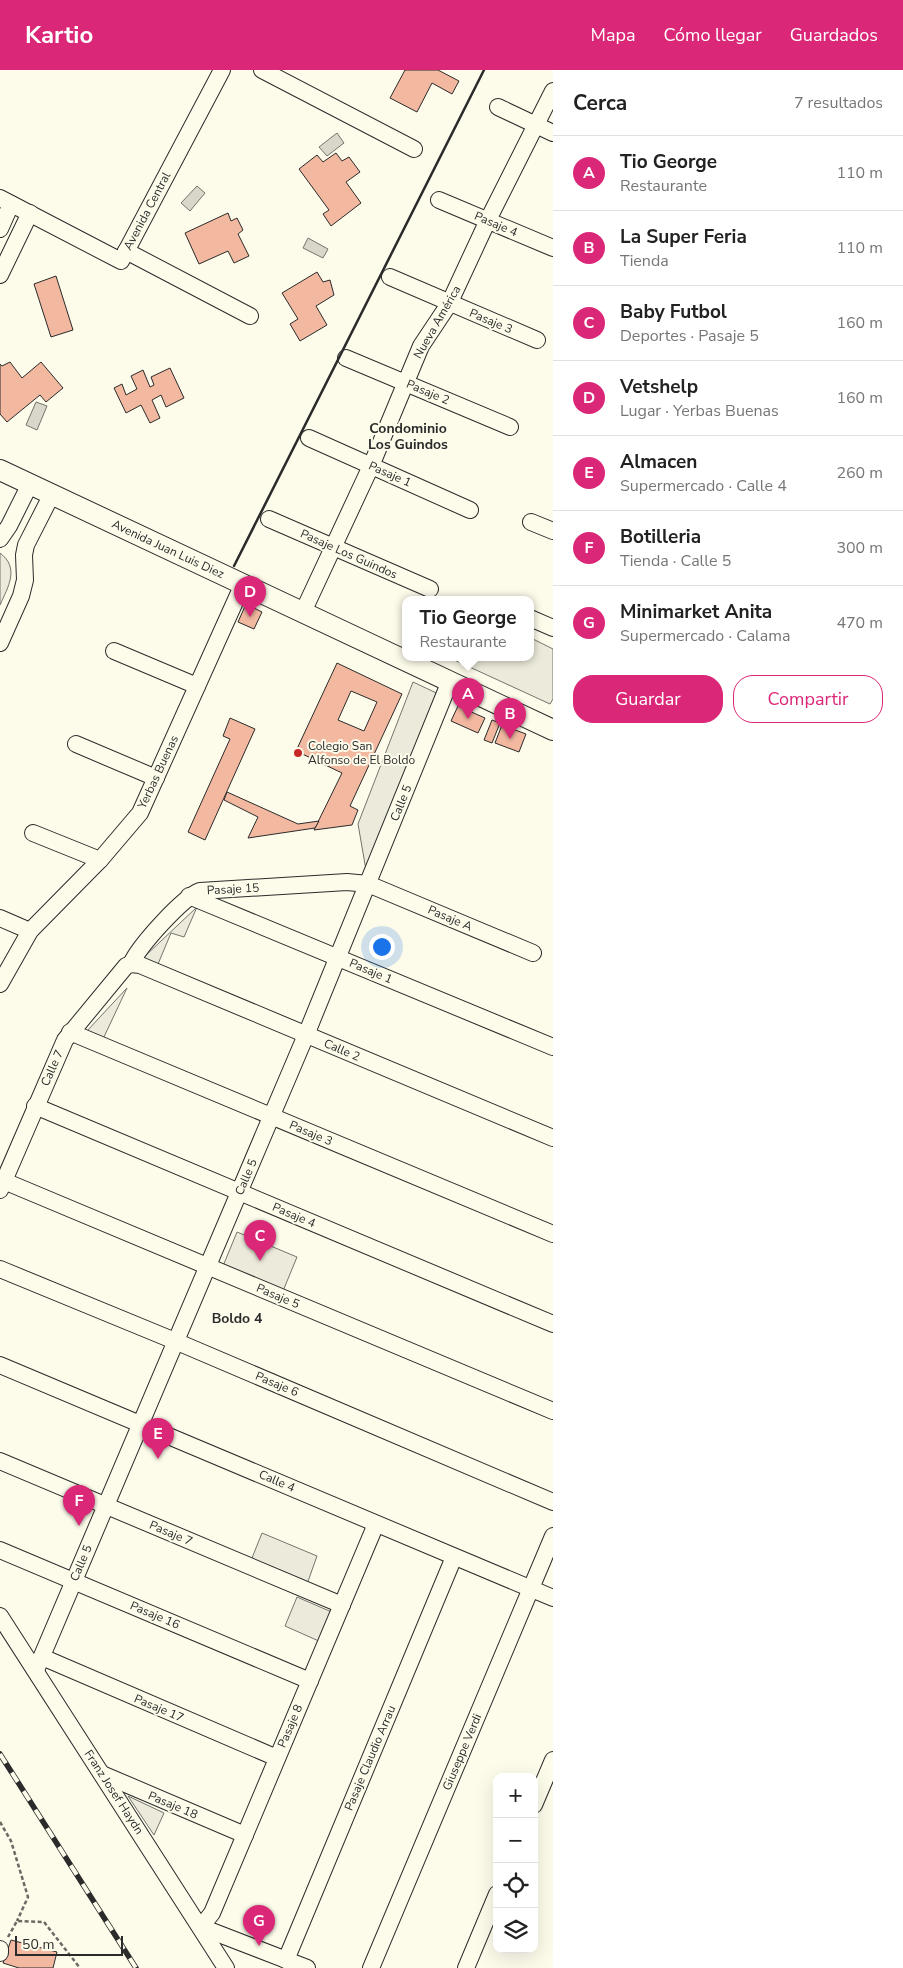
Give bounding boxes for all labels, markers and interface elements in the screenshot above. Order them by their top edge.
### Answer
text: Kartio [25,19,93,51]
text: Mapa [591,23,636,47]
text: Cómo llegar [664,23,762,47]
text: Guardados [790,23,878,47]
text: Cerca [573,89,627,117]
text: 7 resultados [794,92,883,114]
text: Tio George [620,149,717,175]
text: A [583,162,595,184]
text: 110 m [836,162,883,184]
street label: Avenida Central [120,169,174,253]
text: Restaurante [620,175,707,197]
street label: Pasaje 4 [472,208,520,240]
text: La Super Feria [620,224,747,250]
text: B [583,237,595,259]
text: 110 m [836,237,883,259]
text: Tienda [620,250,669,272]
street label: Nueva América [410,283,464,361]
text: Baby Futbol [620,299,727,325]
street label: Pasaje 3 [467,305,515,337]
text: C [584,312,594,334]
text: 160 m [836,312,883,334]
text: Deportes · Pasaje 5 [620,325,759,347]
text: Vetshelp [620,374,698,400]
street label: Pasaje 2 [404,376,452,408]
text: D [583,387,595,409]
text: 160 m [836,387,883,409]
text: Lugar · Yerbas Buenas [620,400,779,422]
district label: Condominio Los Guindos [368,419,448,454]
text: Almacen [620,449,697,475]
street label: Pasaje 1 [366,457,414,491]
text: E [584,462,594,484]
text: 260 m [836,462,883,484]
text: Supermercado · Calle 4 [620,475,787,497]
street label: Avenida Juan Luis Diez [109,516,227,582]
text: Botilleria [620,524,701,550]
street label: Pasaje Los Guindos [298,525,400,583]
text: F [585,537,594,559]
text: 300 m [836,537,883,559]
text: Tienda · Calle 5 [620,550,731,572]
pin: D [234,576,266,617]
popup [402,596,534,661]
text: Minimarket Anita [620,599,772,625]
text: Tio George [419,605,517,631]
text: G [583,612,595,634]
text: 470 m [836,612,883,634]
text: Supermercado · Calama [620,625,791,647]
text: Restaurante [419,631,506,653]
button: Guardar [573,675,723,723]
button: Compartir [733,675,883,723]
pin: A [452,678,484,719]
pin: B [494,698,526,739]
street label: Yerbas Buenas [134,732,182,812]
place label: Colegio San Alfonso de El Boldo [308,738,415,768]
marker: Colegio San Alfonso de El Boldo [292,747,304,759]
street label: Calle 5 [386,782,416,824]
street label: Pasaje 15 [206,880,260,898]
street label: Pasaje A [425,901,475,935]
your location [369,934,395,960]
street label: Pasaje 1 [347,955,395,987]
street label: Calle 2 [321,1035,363,1065]
street label: Calle 7 [37,1047,67,1089]
street label: Pasaje 3 [287,1117,335,1149]
street label: Calle 5 [231,1156,261,1198]
street label: Pasaje 4 [270,1199,318,1231]
pin: C [244,1220,276,1261]
street label: Pasaje 5 [254,1280,302,1312]
district label: Boldo 4 [212,1309,263,1328]
street label: Pasaje 6 [253,1368,301,1400]
pin: E [142,1418,174,1459]
street label: Calle 4 [256,1466,298,1496]
pin: F [63,1485,95,1526]
street label: Pasaje 7 [147,1517,195,1549]
street label: Calle 5 [66,1542,96,1584]
street label: Pasaje 16 [128,1597,182,1633]
street label: Pasaje 17 [132,1690,186,1726]
street label: Pasaje 8 [274,1702,306,1750]
street label: Pasaje Claudio Arrau [341,1703,399,1813]
street label: Giuseppe Verdi [439,1711,485,1793]
street label: Franz Josef Haydn [81,1747,147,1837]
map controls [493,1773,538,1953]
button: + [493,1773,538,1818]
street label: Pasaje 18 [146,1787,200,1823]
button: − [493,1818,538,1863]
button: locate [493,1863,538,1908]
pin: G [243,1905,275,1946]
button: layers [493,1908,538,1953]
scale bar [15,1933,122,1956]
text: 50 m [22,1935,54,1954]

